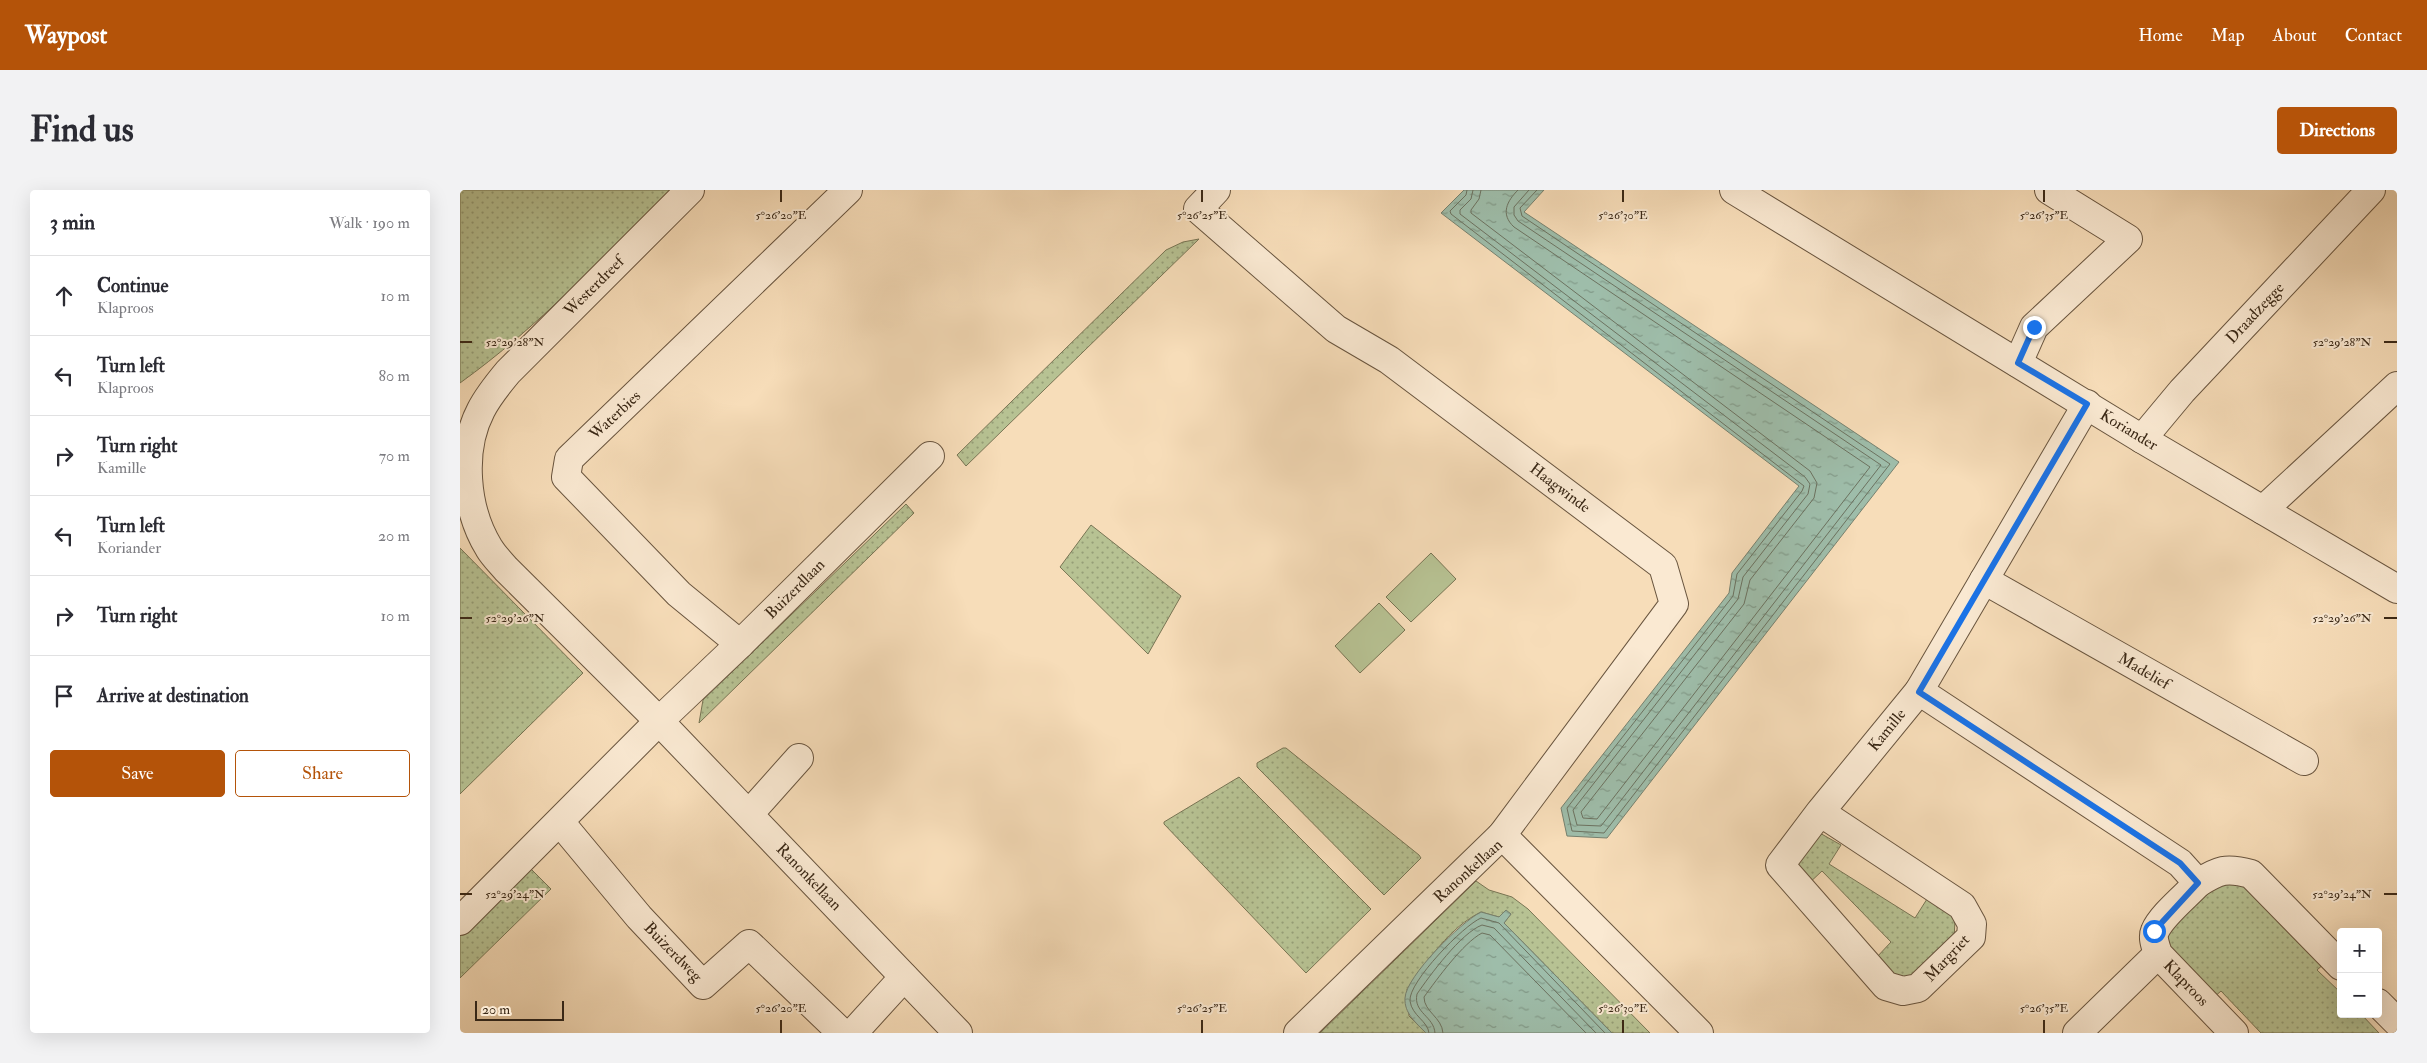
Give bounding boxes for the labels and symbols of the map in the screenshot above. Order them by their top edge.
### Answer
text: 5°26'20"E [756,208,807,223]
text: 5°26'25"E [1177,208,1227,223]
text: 5°26'30"E [1598,208,1648,223]
text: 5°26'35"E [2020,208,2069,223]
street label: Westerdreef [559,250,630,321]
street label: Draadzegge [2221,278,2289,348]
route end [2023,316,2046,339]
text: 52°29'28"N [486,335,545,350]
text: 52°29'28"N [2313,335,2372,350]
street label: Waterbies [584,386,645,445]
street label: Koriander [2096,405,2162,455]
street label: Haagwinde [1526,459,1595,518]
street label: Buizerdlaan [761,555,829,623]
text: 52°29'26"N [486,611,545,626]
text: 52°29'26"N [2313,611,2372,626]
street label: Madelief [2114,648,2176,695]
street label: Kamille [1864,704,1910,755]
street label: Ranonkellaan [1429,835,1507,907]
street label: Ranonkellaan [772,839,846,915]
text: 52°29'24"N [485,887,545,902]
text: 52°29'24"N [2312,887,2372,902]
street label: Buizerdweg [640,918,707,987]
route start [2143,920,2166,943]
street label: Margriet [1920,930,1974,986]
street label: Klaproos [2158,956,2213,1011]
scale bar [475,998,564,1021]
text: 5°26'20"E [756,1001,807,1016]
text: 5°26'25"E [1177,1001,1227,1016]
text: 5°26'30"E [1598,1001,1648,1016]
text: 5°26'35"E [2020,1001,2069,1016]

